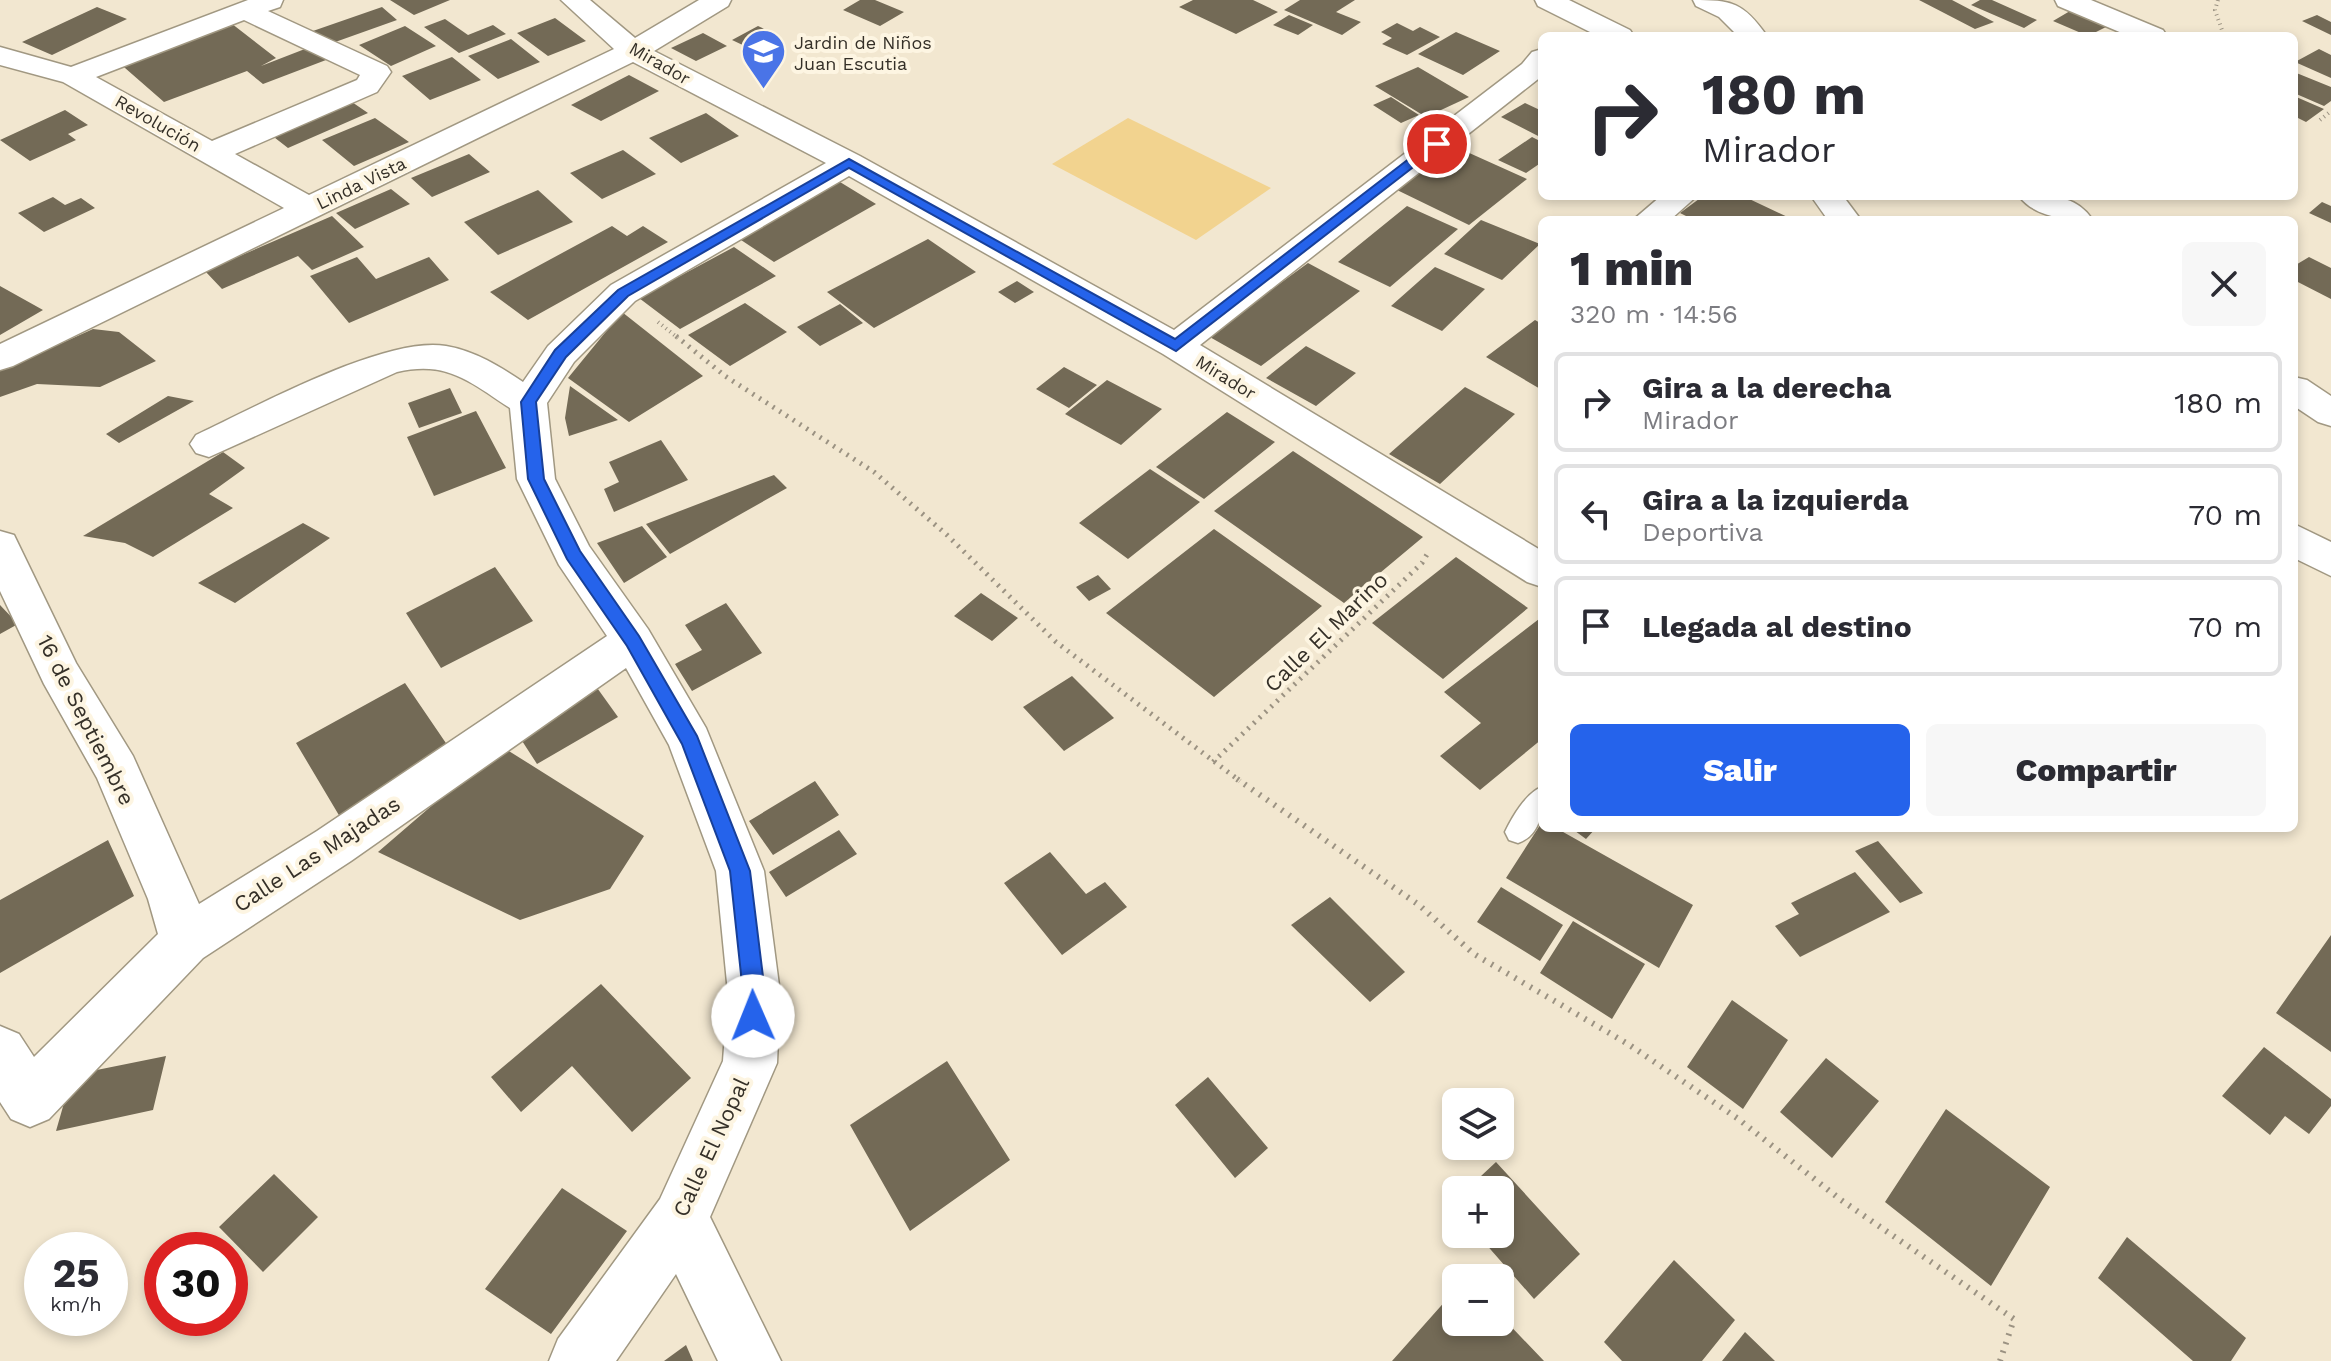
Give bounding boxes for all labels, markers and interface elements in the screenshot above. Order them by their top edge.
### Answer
school or university icon: Jardin de Niños Juan Escutia [739,28,787,91]
place label: Jardin de Niños Juan Escutia [794,32,932,74]
street label: Mirador [626,37,694,89]
text: 180 m [1702,62,1866,128]
icon: right [1570,64,1674,168]
street label: Revolución [111,90,205,156]
pin [1403,110,1471,178]
icon: arrive [1415,122,1459,166]
text: Mirador [1702,129,1836,171]
street label: Linda Vista [313,152,409,214]
text: 1 min [1570,240,1693,297]
button: close [2182,242,2266,326]
text: 320 m · 14:56 [1570,299,1738,329]
street label: Mirador [1192,350,1260,404]
text: Gira a la derecha [1642,370,1891,405]
icon: right [1574,380,1618,424]
text: 180 m [2174,385,2262,420]
text: Mirador [1642,405,1739,435]
text: Gira a la izquierda [1642,482,1909,517]
icon: left [1574,492,1618,536]
text: 70 m [2188,497,2262,532]
text: Deportiva [1642,517,1763,547]
street label: Calle El Marino [1259,567,1393,697]
icon: arrive [1574,604,1618,648]
text: Llegada al destino [1642,609,1912,644]
text: 70 m [2188,609,2262,644]
street label: 16 de Septiembre [32,631,140,809]
button: Salir [1570,724,1910,816]
button: Compartir [1926,724,2266,816]
street label: Calle Las Majadas [229,791,405,917]
position arrow [711,974,795,1058]
street label: Calle El Nopal [668,1073,754,1221]
map controls [1442,1088,1514,1336]
button: layers [1442,1088,1514,1160]
button: + [1442,1176,1514,1248]
speed limit sign: 30 [144,1232,248,1336]
text: 25 [52,1250,100,1297]
button: − [1442,1264,1514,1336]
text: km/h [50,1292,102,1316]

